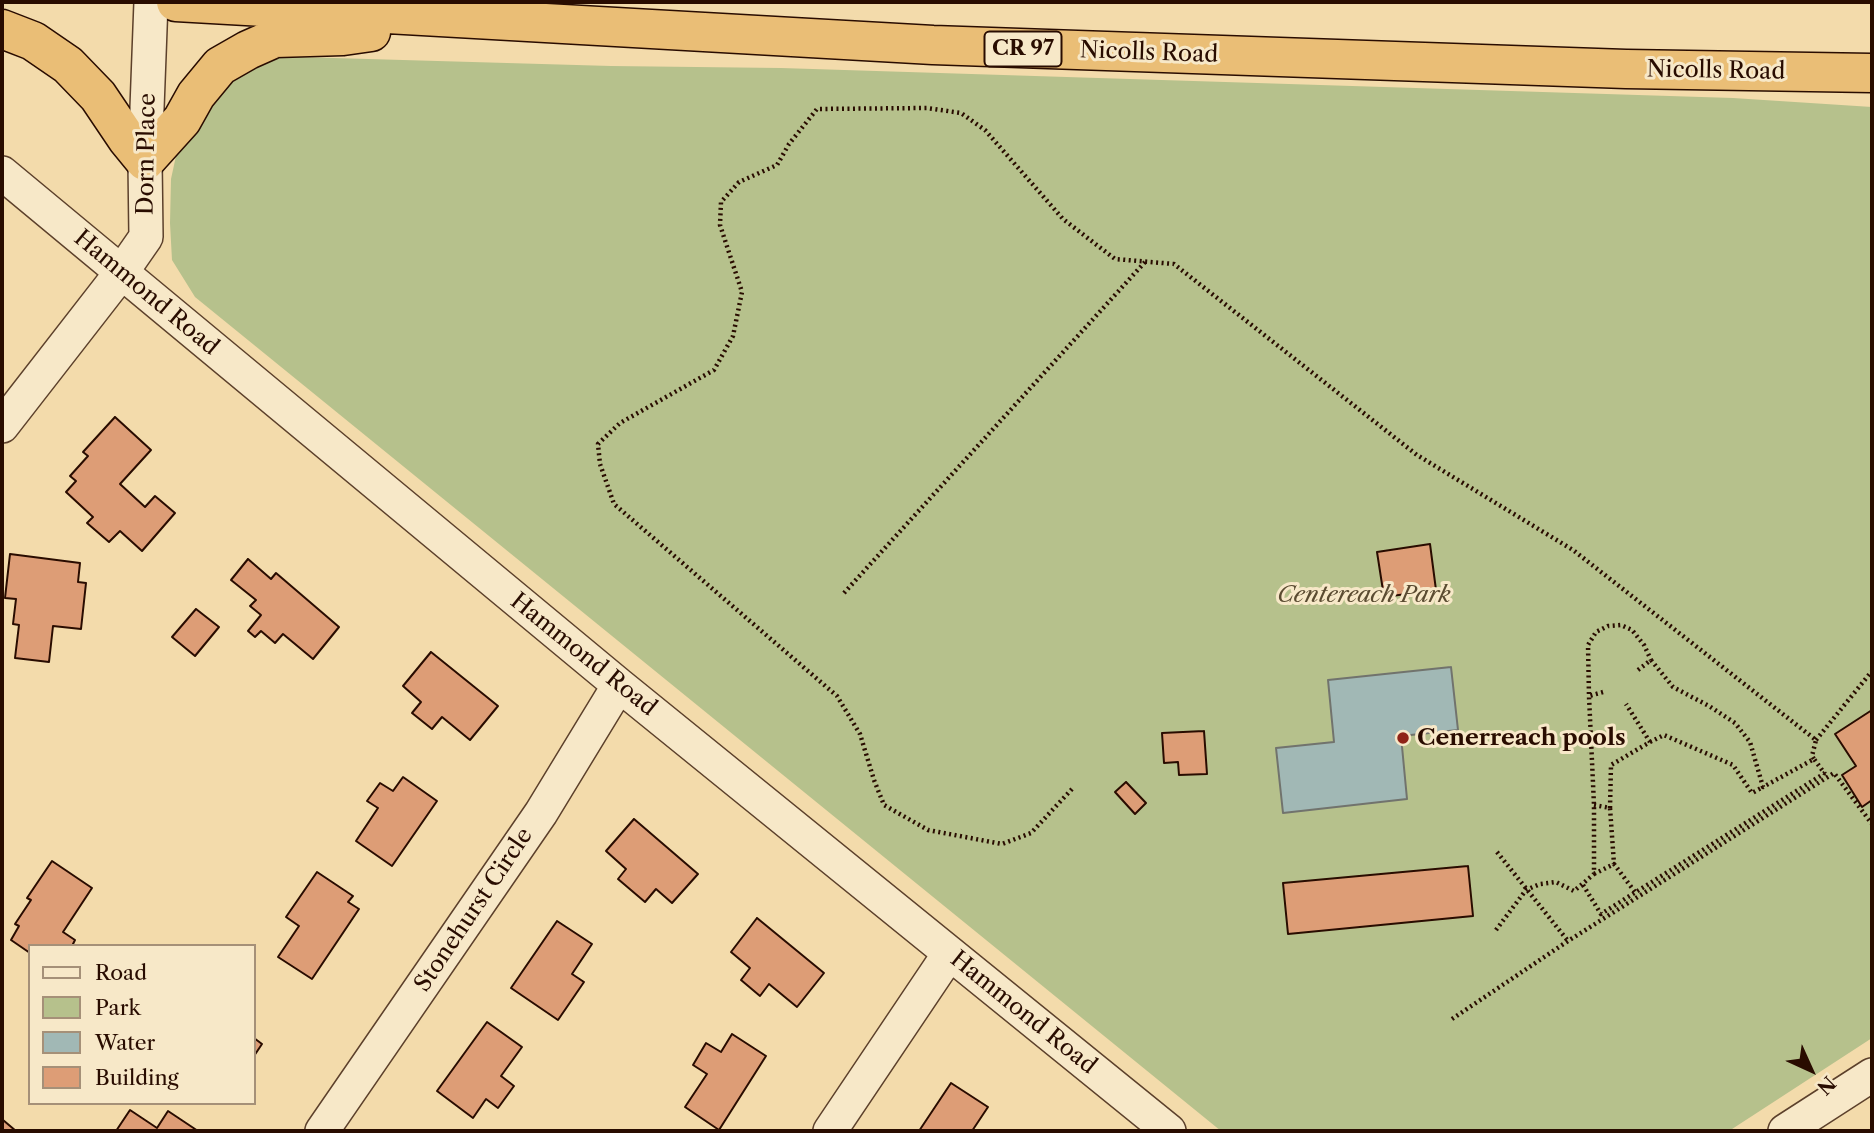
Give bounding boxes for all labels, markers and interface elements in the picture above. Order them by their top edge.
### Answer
road number: CR 97 [984,32,1062,66]
street label: Nicolls Road [1079,37,1219,69]
street label: Nicolls Road [1646,56,1786,86]
street label: Dorn Place [132,93,162,215]
street label: Hammond Road [68,225,224,361]
park label: Centereach Park [1277,581,1451,609]
street label: Hammond Road [504,588,662,722]
place label: Cenerreach pools [1417,724,1626,752]
marker: Cenerreach pools [1395,730,1411,746]
street label: Stonehurst Circle [409,823,539,997]
legend [28,944,256,1105]
street label: Hammond Road [944,946,1102,1080]
text: Road [95,960,147,985]
text: Park [95,995,141,1020]
text: Water [95,1030,155,1055]
north arrow [1776,1035,1846,1105]
text: Building [95,1065,179,1090]
text: N [1812,1071,1840,1099]

